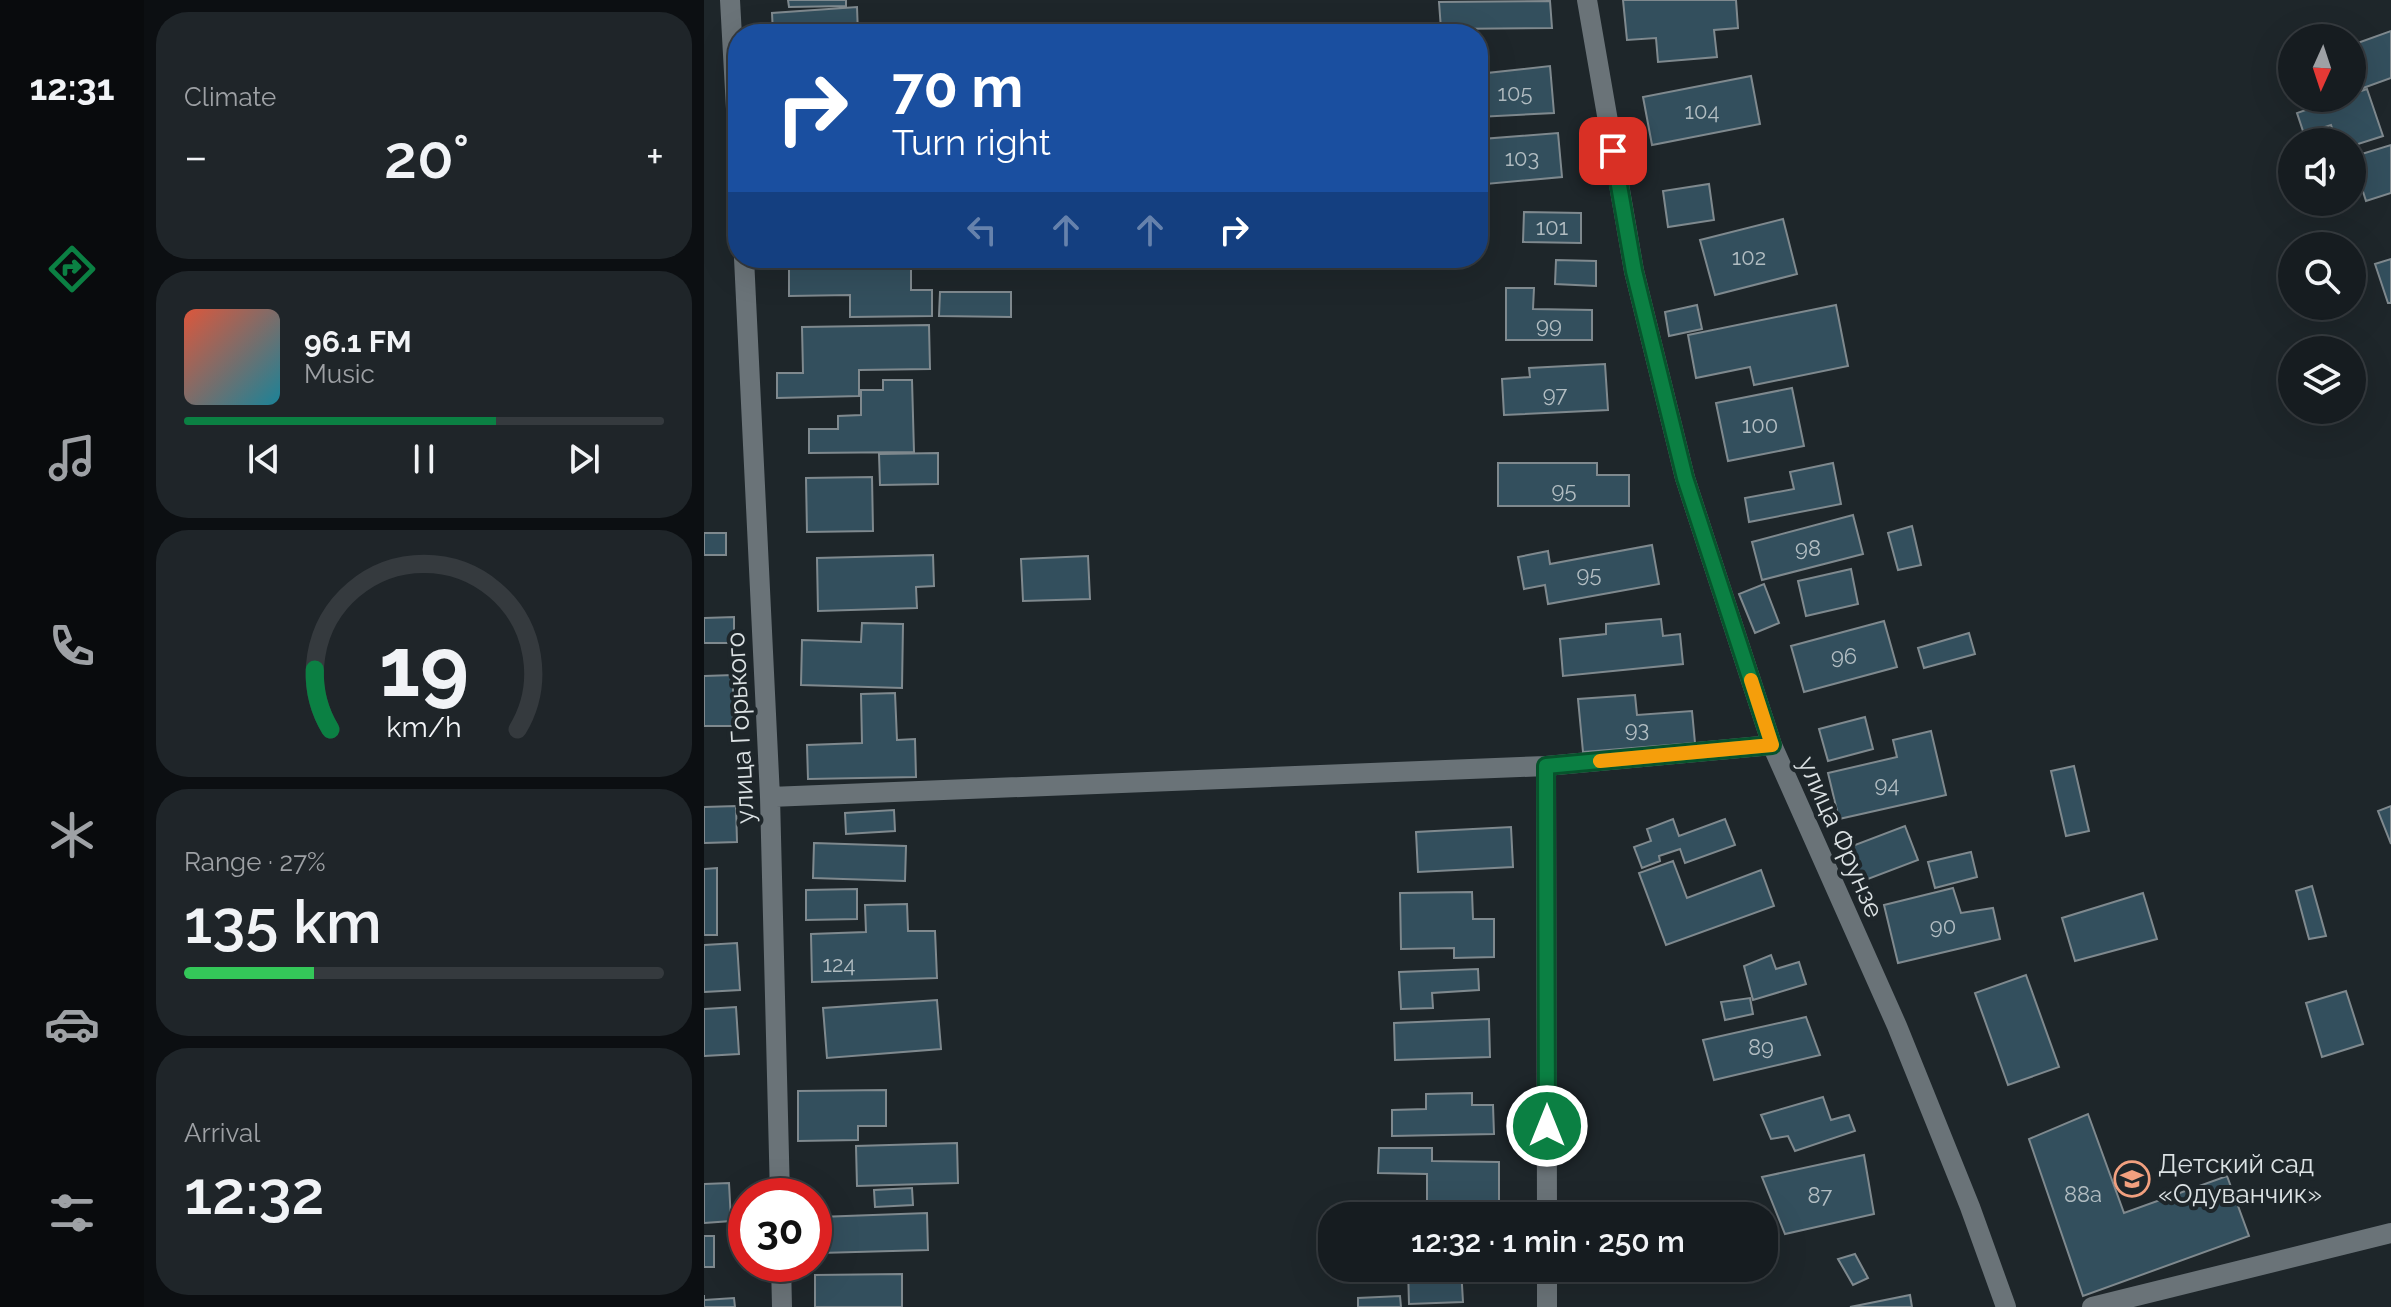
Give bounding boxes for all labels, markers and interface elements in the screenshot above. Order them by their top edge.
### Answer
north arrow [2278,24,2366,112]
map controls [2278,24,2366,424]
text: 70 m [892,54,1023,120]
icon: right [760,56,864,160]
text: 12:31 [30,66,114,108]
house number: 105 [1498,80,1532,106]
text: Climate [184,82,276,112]
house number: 104 [1685,98,1719,124]
pin [1579,117,1647,185]
text: Turn right [892,121,1051,163]
text: 20° [384,122,469,192]
button: sound [2278,128,2366,216]
icon: arrive [1591,129,1635,173]
text: − [184,131,208,182]
text: + [646,131,664,182]
house number: 103 [1505,145,1539,171]
icon: left [960,208,1004,252]
icon: ahead [1044,208,1088,252]
icon: ahead [1128,208,1172,252]
icon: right [1212,208,1256,252]
house number: 101 [1536,214,1568,240]
button: search [2278,232,2366,320]
icon: directions [44,241,100,297]
house number: 102 [1732,244,1766,270]
house number: 99 [1536,312,1562,338]
text: 96.1 FM [304,324,412,359]
button: layers [2278,336,2366,424]
text: Music [304,359,375,389]
house number: 97 [1543,381,1567,407]
house number: 100 [1742,412,1778,438]
icon: music [44,430,100,486]
icon: previous [242,437,286,481]
icon: pause [402,437,446,481]
icon: next [562,437,606,481]
house number: 95 [1552,477,1576,503]
house number: 98 [1795,535,1821,561]
house number: 95 [1577,561,1601,587]
text: 19 [379,617,469,714]
icon: phone [44,618,100,674]
street label: улица Горького [720,631,760,825]
house number: 96 [1831,643,1857,669]
text: km/h [386,710,462,744]
house number: 93 [1625,716,1649,742]
street label: улица Фрунзе [1792,752,1890,922]
house number: 94 [1875,771,1899,797]
icon: climate [44,807,100,863]
text: Range · 27% [184,847,326,877]
text: 135 km [184,887,382,957]
house number: 90 [1930,913,1956,939]
house number: 124 [823,951,855,977]
icon: car [44,996,100,1052]
house number: 89 [1748,1034,1774,1060]
position arrow [1505,1084,1589,1168]
text: Arrival [184,1118,260,1148]
place label: Детский сад «Одуванчик» [2158,1149,2322,1209]
text: 12:32 [184,1158,324,1228]
school or university icon: Детский сад «Одуванчик» [2113,1160,2151,1198]
speed limit sign: 30 [728,1178,832,1282]
house number: 88а [2064,1181,2102,1207]
house number: 87 [1808,1182,1833,1208]
icon: filters [44,1185,100,1241]
text: 12:32 · 1 min · 250 m [1411,1224,1685,1259]

